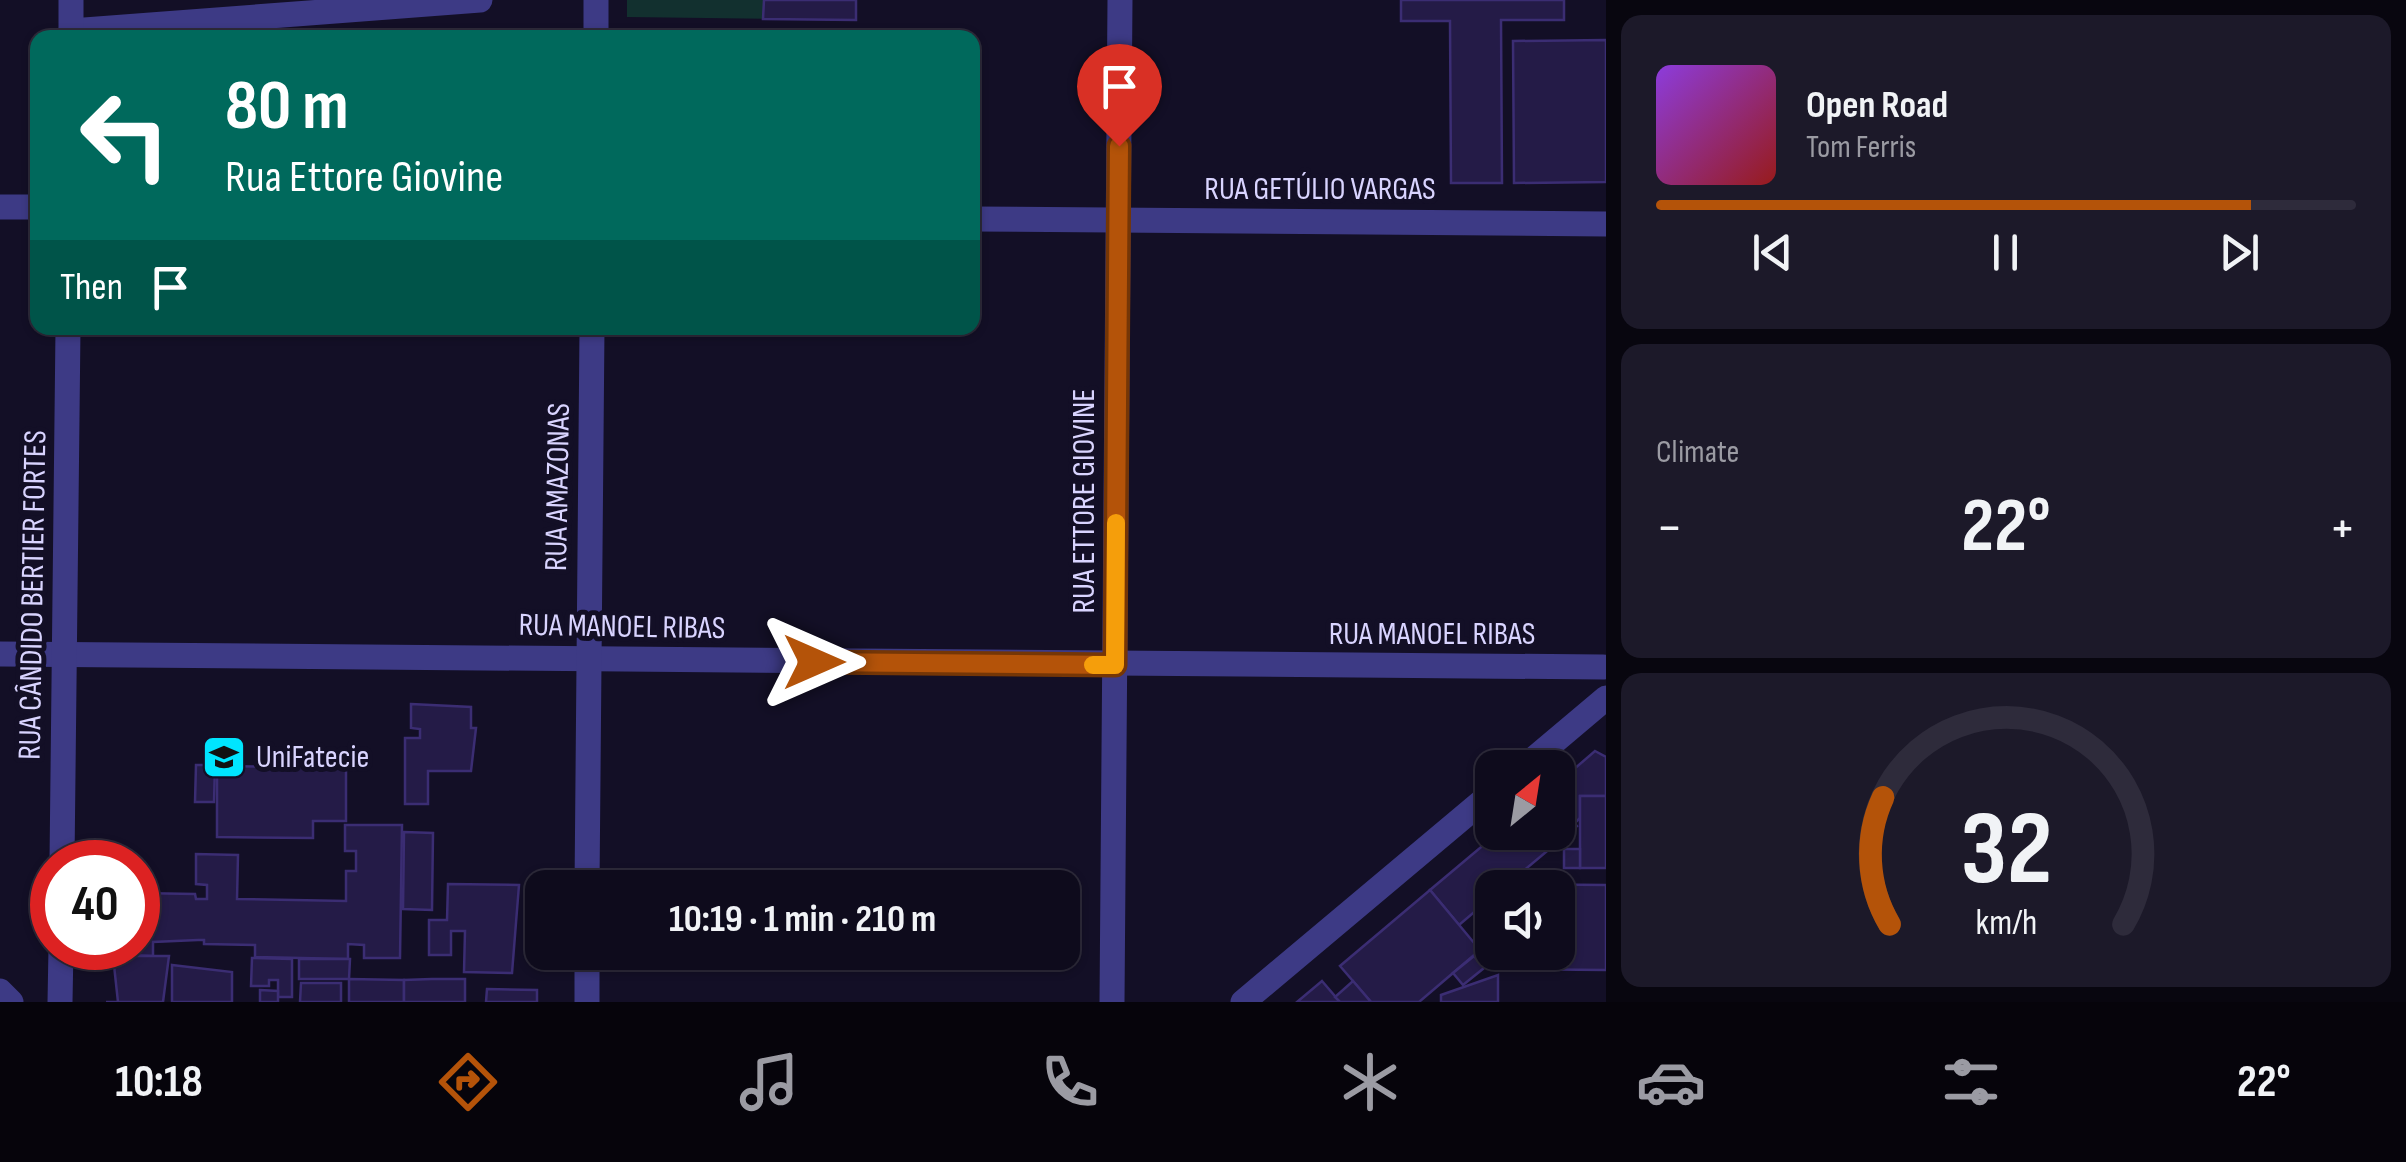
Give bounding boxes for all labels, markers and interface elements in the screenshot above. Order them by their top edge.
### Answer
pin [1077,44,1162,147]
icon: arrive [1092,59,1147,114]
text: 80 m [225,65,349,149]
icon: left [60,70,190,200]
text: Open Road [1806,83,1948,128]
text: Tom Ferris [1806,128,1916,167]
text: Rua Ettore Giovine [225,150,503,205]
street label: RUA GETÚLIO VARGAS [1204,170,1436,209]
icon: previous [1745,225,1800,280]
icon: pause [1978,225,2033,280]
icon: next [2212,225,2267,280]
icon: arrive [143,260,198,315]
text: Then [60,265,123,310]
street label: RUA ETTORE GIOVINE [1065,389,1104,614]
street label: RUA AMAZONAS [537,403,579,571]
street label: RUA CÂNDIDO BERTIER FORTES [11,430,55,760]
text: Climate [1656,433,1739,472]
text: 22° [1961,482,2051,573]
text: − [1656,495,1683,562]
text: + [2329,495,2356,562]
street label: RUA MANOEL RIBAS [518,606,726,648]
position arrow [762,610,866,714]
street label: RUA MANOEL RIBAS [1329,615,1535,654]
school or university icon: UniFatecie [201,734,247,780]
place label: UniFatecie [256,738,369,777]
north arrow [1475,750,1575,850]
map controls [1475,750,1575,970]
text: 32 [1960,788,2052,913]
speed limit sign: 40 [30,840,160,970]
button: sound [1475,870,1575,970]
text: 10:19 · 1 min · 210 m [669,897,936,942]
text: km/h [1975,902,2037,945]
icon: directions [433,1047,503,1117]
icon: music [734,1047,804,1117]
icon: phone [1035,1047,1105,1117]
icon: climate [1335,1047,1405,1117]
icon: car [1636,1047,1706,1117]
icon: filters [1936,1047,2006,1117]
text: 10:18 [115,1055,203,1110]
text: 22° [2237,1055,2291,1110]

